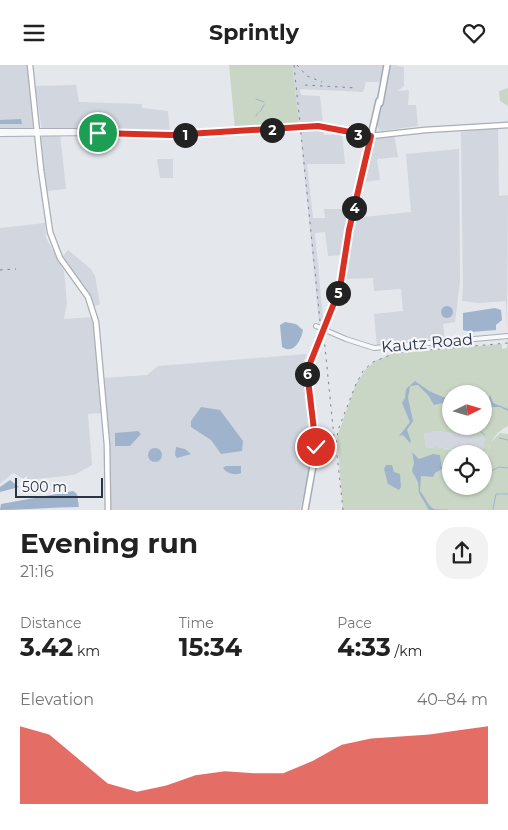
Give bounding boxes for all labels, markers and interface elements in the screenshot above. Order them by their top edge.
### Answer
icon: menu [20,19,48,47]
text: Sprintly [209,19,299,46]
icon: heart [460,19,488,47]
pin [77,112,119,154]
pin: 2 [260,117,284,143]
icon: arrive [84,119,112,147]
text: 2 [268,121,277,139]
pin: 1 [172,123,198,147]
pin: 3 [346,123,370,147]
text: 1 [183,126,188,144]
text: 3 [354,126,363,144]
pin: 4 [342,195,366,221]
text: 4 [350,199,359,217]
pin: 5 [326,281,350,305]
text: 5 [334,284,343,302]
street label: Kautz Road [380,330,474,356]
pin: 6 [294,361,320,387]
text: 6 [303,365,312,383]
north arrow [442,385,492,435]
map controls [442,385,492,495]
pin [295,426,337,468]
icon: check [302,433,330,461]
button: locate [442,445,492,495]
scale bar [15,475,102,498]
text: 500 m [22,478,67,496]
text: Evening run [20,526,198,560]
button: share [436,527,488,579]
text: 21:16 [20,562,54,581]
text: Distance [20,614,82,632]
text: Time [179,614,214,632]
text: Pace [337,614,372,632]
text: 3.42 [20,632,73,662]
text: 15:34 [179,632,242,662]
text: 4:33 [337,632,391,662]
text: km [73,642,100,660]
text: /km [391,642,422,660]
text: Elevation [20,690,94,709]
text: 40–84 m [417,690,488,709]

